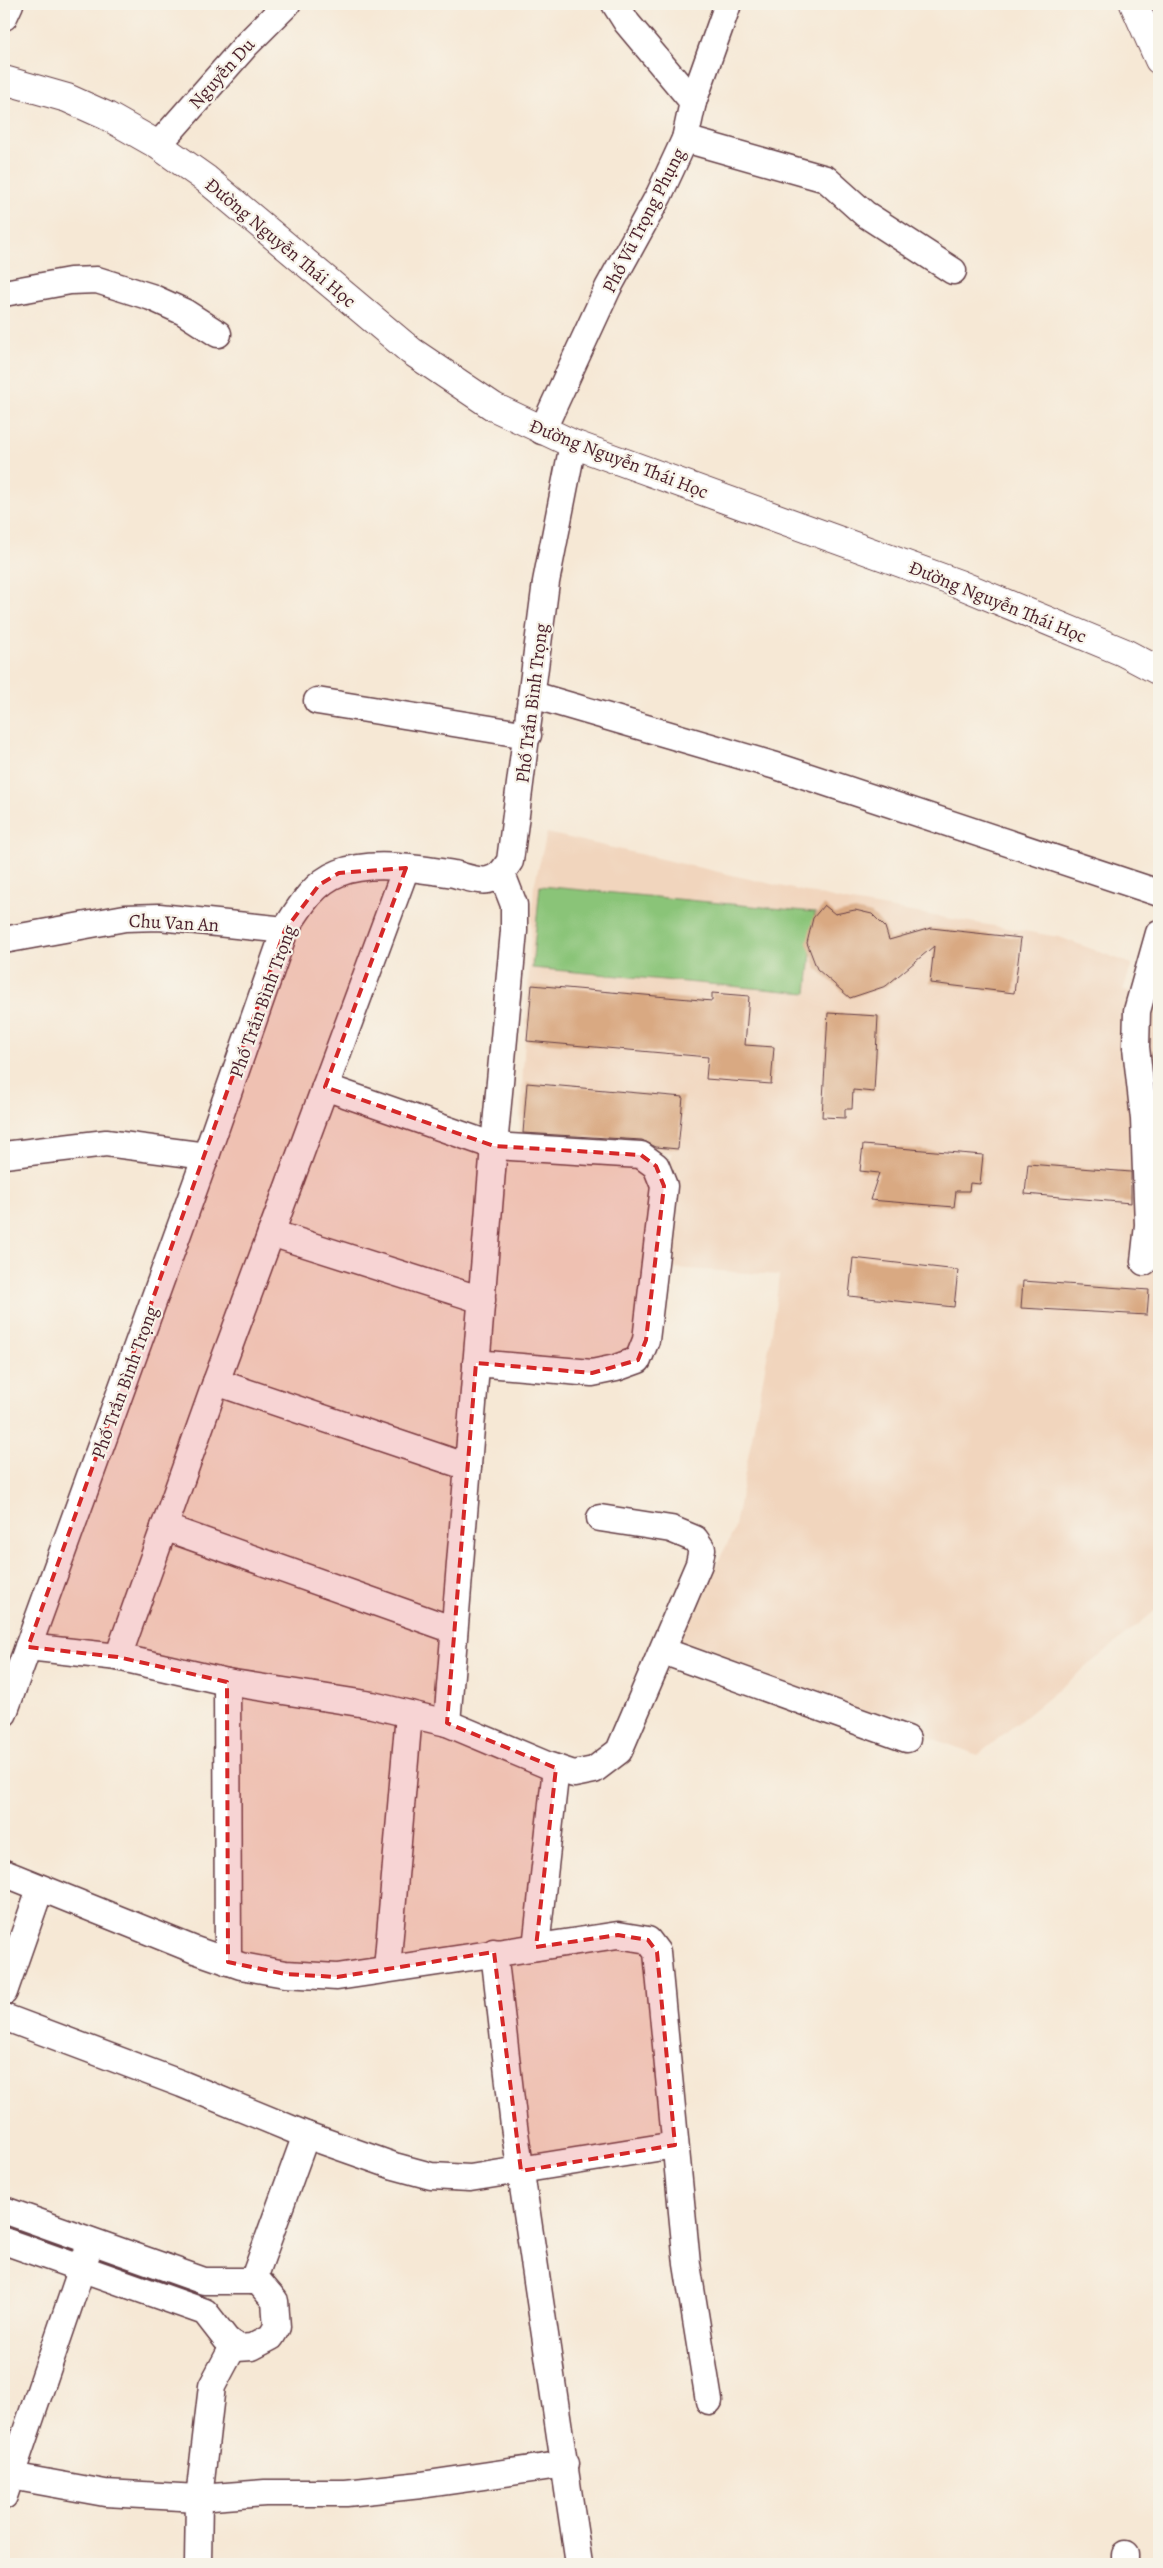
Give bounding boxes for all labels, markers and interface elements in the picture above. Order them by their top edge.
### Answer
street label: Nguyễn Du [183,32,261,115]
street label: Phố Vũ Trọng Phụng [596,143,692,297]
street label: Đường Nguyễn Thái Học [199,172,361,314]
street label: Đường Nguyễn Thái Học [525,413,712,505]
street label: Đường Nguyễn Thái Học [905,554,1090,650]
street label: Phố Trần Bình Trọng [509,621,555,785]
street label: Chu Van An [128,908,220,938]
street label: Phố Trần Bình Trọng [223,921,303,1081]
street label: Phố Trần Bình Trọng [85,1302,165,1462]

